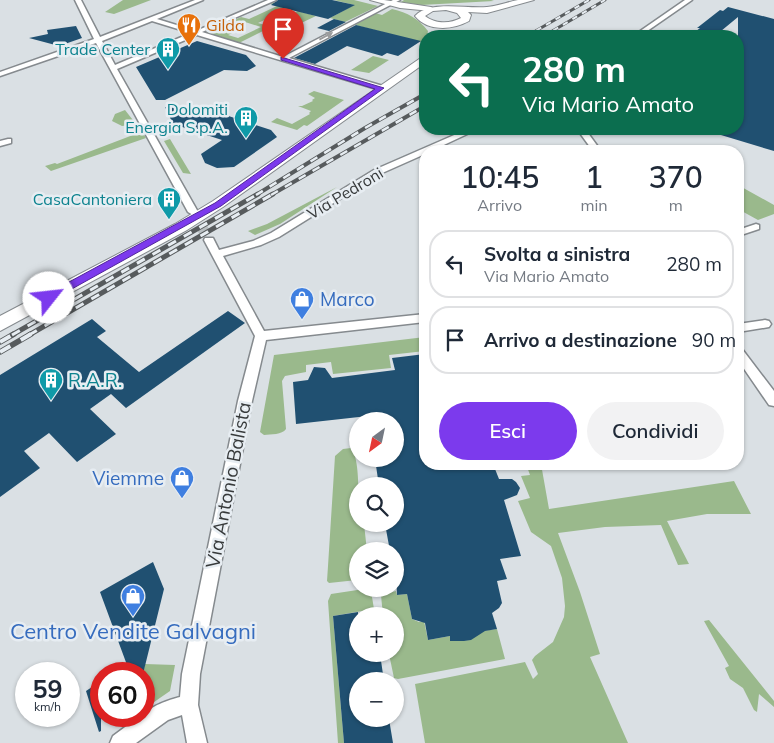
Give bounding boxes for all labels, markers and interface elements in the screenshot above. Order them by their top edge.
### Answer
pin [262,8,304,59]
restaurant icon: Gilda [176,12,202,46]
place label: Gilda [206,15,245,35]
icon: arrive [269,15,297,43]
one-way arrow [319,32,333,40]
building icon: Trade Center [155,36,181,70]
place label: Trade Center [55,39,150,59]
text: 280 m [522,47,626,91]
icon: left [439,50,504,115]
text: Via Mario Amato [522,90,694,118]
place label: Dolomiti Energia S.p.A. [125,99,228,137]
building icon: Dolomiti Energia S.p.A. [233,105,259,139]
text: 10:45 [460,158,539,196]
text: 1 [585,158,603,196]
text: 370 [649,158,703,196]
street label: Via Pedroni [303,163,387,223]
building icon: CasaCantoniera [156,186,182,220]
place label: CasaCantoniera [33,189,152,209]
text: Arrivo [477,195,522,215]
text: min [580,195,608,215]
text: m [669,195,683,215]
text: Svolta a sinistra [484,242,630,266]
icon: left [441,250,469,278]
text: 280 m [666,252,722,276]
text: Via Mario Amato [484,266,609,286]
position arrow [22,271,74,323]
shop icon: Marco [289,286,315,320]
place label: Marco [320,287,375,311]
icon: arrive [441,326,469,354]
text: Arrivo a destinazione [484,328,677,352]
text: 90 m [692,328,736,352]
building icon: R.A.R. [38,367,64,401]
place label: R.A.R. [68,368,122,392]
street label: Via Antonio Balista [200,400,256,570]
button: Esci [439,402,577,460]
button: Condividi [587,402,724,460]
north arrow [349,412,404,468]
map controls [349,412,404,727]
shop icon: Viemme [169,465,195,499]
place label: Viemme [92,466,164,490]
button: search [349,477,404,532]
button: layers [349,542,404,597]
shop icon: Centro Vendite Galvagni [120,583,146,617]
button: + [349,607,404,662]
place label: Centro Vendite Galvagni [10,617,256,645]
speed limit sign: 60 [90,662,155,727]
button: − [349,672,404,727]
text: 59 [32,673,63,704]
text: km/h [34,699,61,714]

